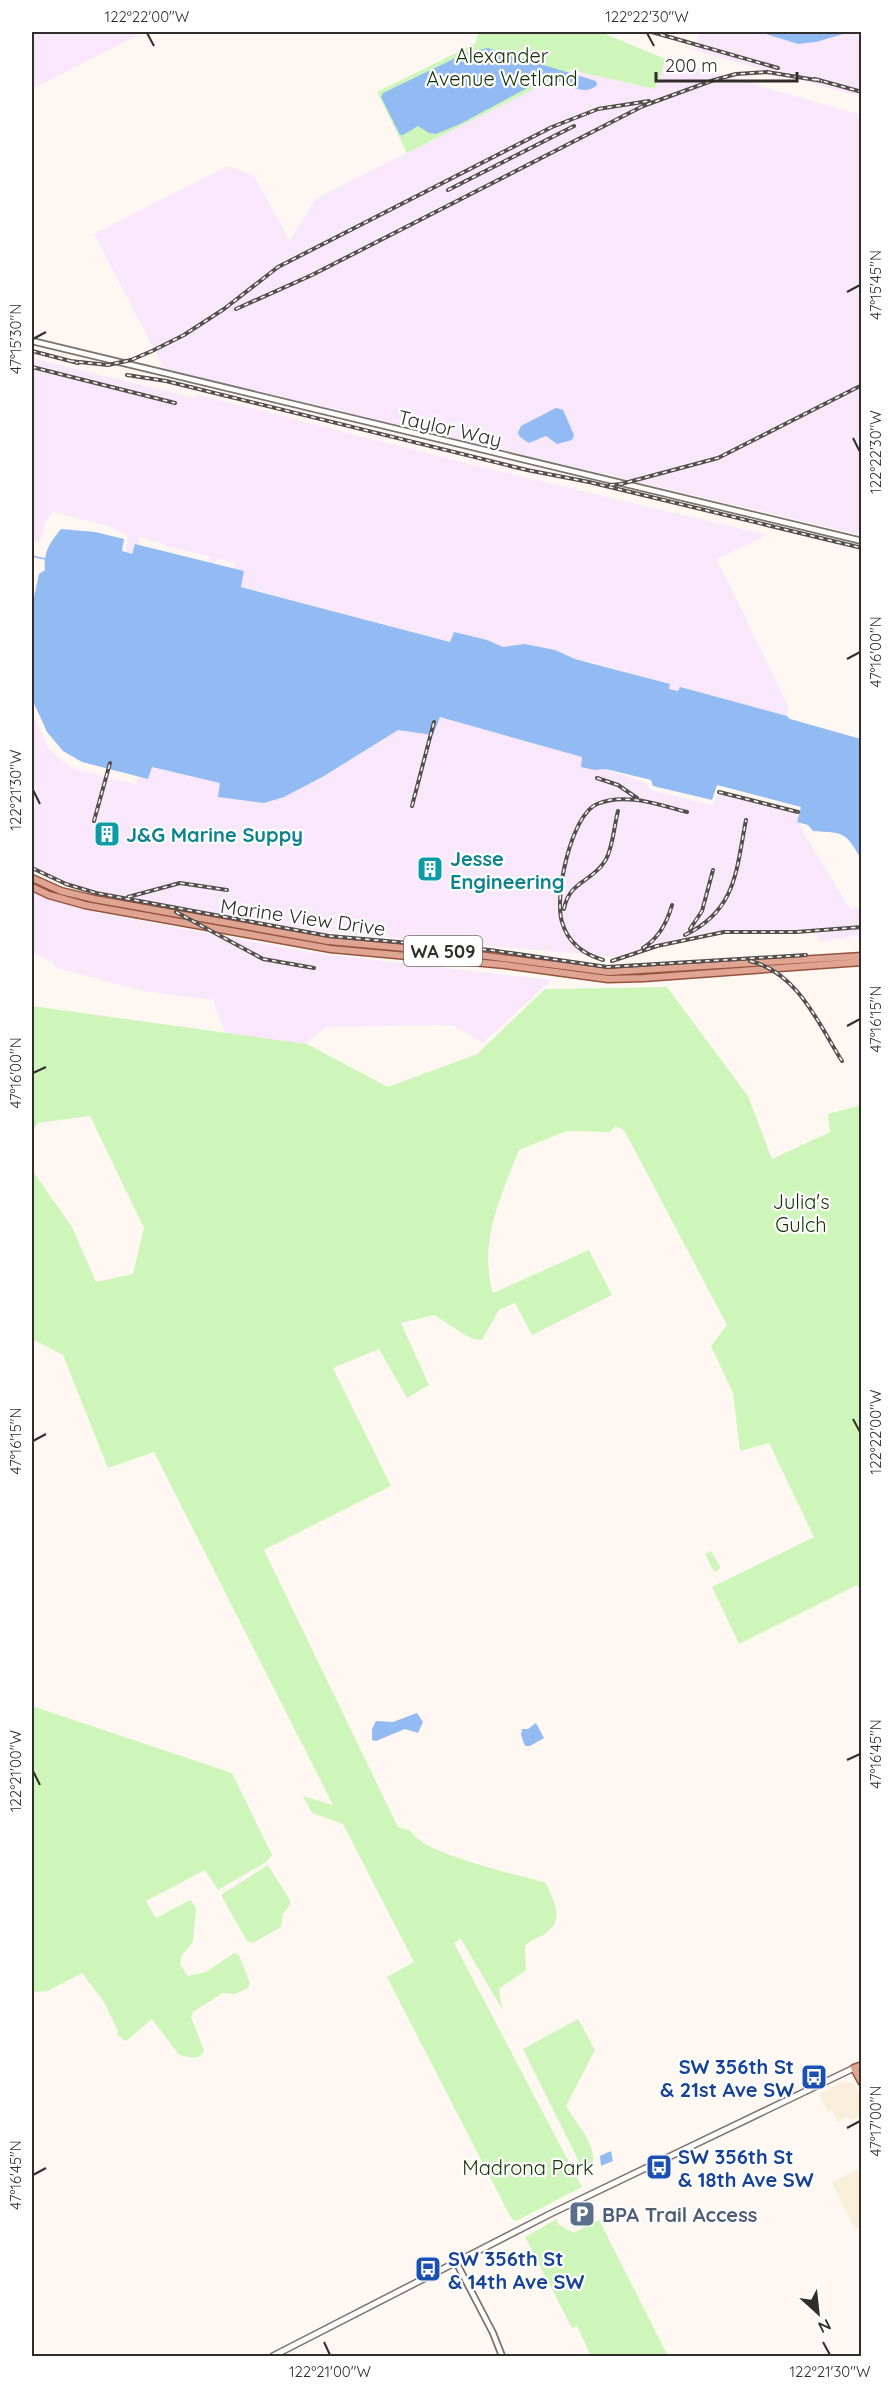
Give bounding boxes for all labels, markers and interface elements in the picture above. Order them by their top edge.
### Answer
text: 122°22'00"W [105,7,190,26]
text: 122°22'30"W [605,7,689,26]
park label: Alexander Avenue Wetland [426,43,578,91]
scale bar [656,45,797,83]
text: 200 m [665,54,718,77]
text: 47°15'45"N [866,250,885,320]
text: 47°15'30"N [6,304,25,374]
street label: Taylor Way [396,404,504,452]
text: 122°22'30"W [866,410,885,494]
text: 47°16'00"N [866,616,885,688]
text: 122°21'30"W [6,749,25,830]
building icon: J&G Marine Suppy [92,819,122,849]
place label: J&G Marine Suppy [126,822,303,847]
place label: Jesse Engineering [450,846,564,894]
building icon: Jesse Engineering [415,854,445,884]
street label: Marine View Drive [219,893,387,941]
road number: WA 509 [404,936,482,966]
text: 47°16'15"N [866,985,885,1053]
text: 47°16'00"N [6,1037,25,1109]
park label: Julia's Gulch [772,1189,830,1237]
text: 122°22'00"W [866,1389,885,1474]
text: 47°16'15"N [6,1407,25,1475]
text: 47°16'45"N [866,1719,885,1789]
text: 122°21'00"W [6,1729,25,1812]
place label: SW 356th St & 21st Ave SW [660,2054,794,2102]
bus stop icon: SW 356th St & 21st Ave SW [799,2062,829,2092]
text: 47°17'00"N [866,2086,885,2156]
text: 47°16'45"N [6,2140,25,2210]
place label: SW 356th St & 18th Ave SW [678,2144,814,2192]
bus stop icon: SW 356th St & 18th Ave SW [644,2152,674,2182]
park label: Madrona Park [462,2155,594,2180]
parking icon: BPA Trail Access [567,2199,597,2229]
place label: BPA Trail Access [602,2202,757,2227]
place label: SW 356th St & 14th Ave SW [448,2246,585,2294]
bus stop icon: SW 356th St & 14th Ave SW [413,2254,443,2284]
north arrow [788,2283,848,2343]
text: N [815,2315,835,2338]
text: 122°21'00"W [289,2362,372,2381]
text: 122°21'30"W [790,2362,871,2381]

